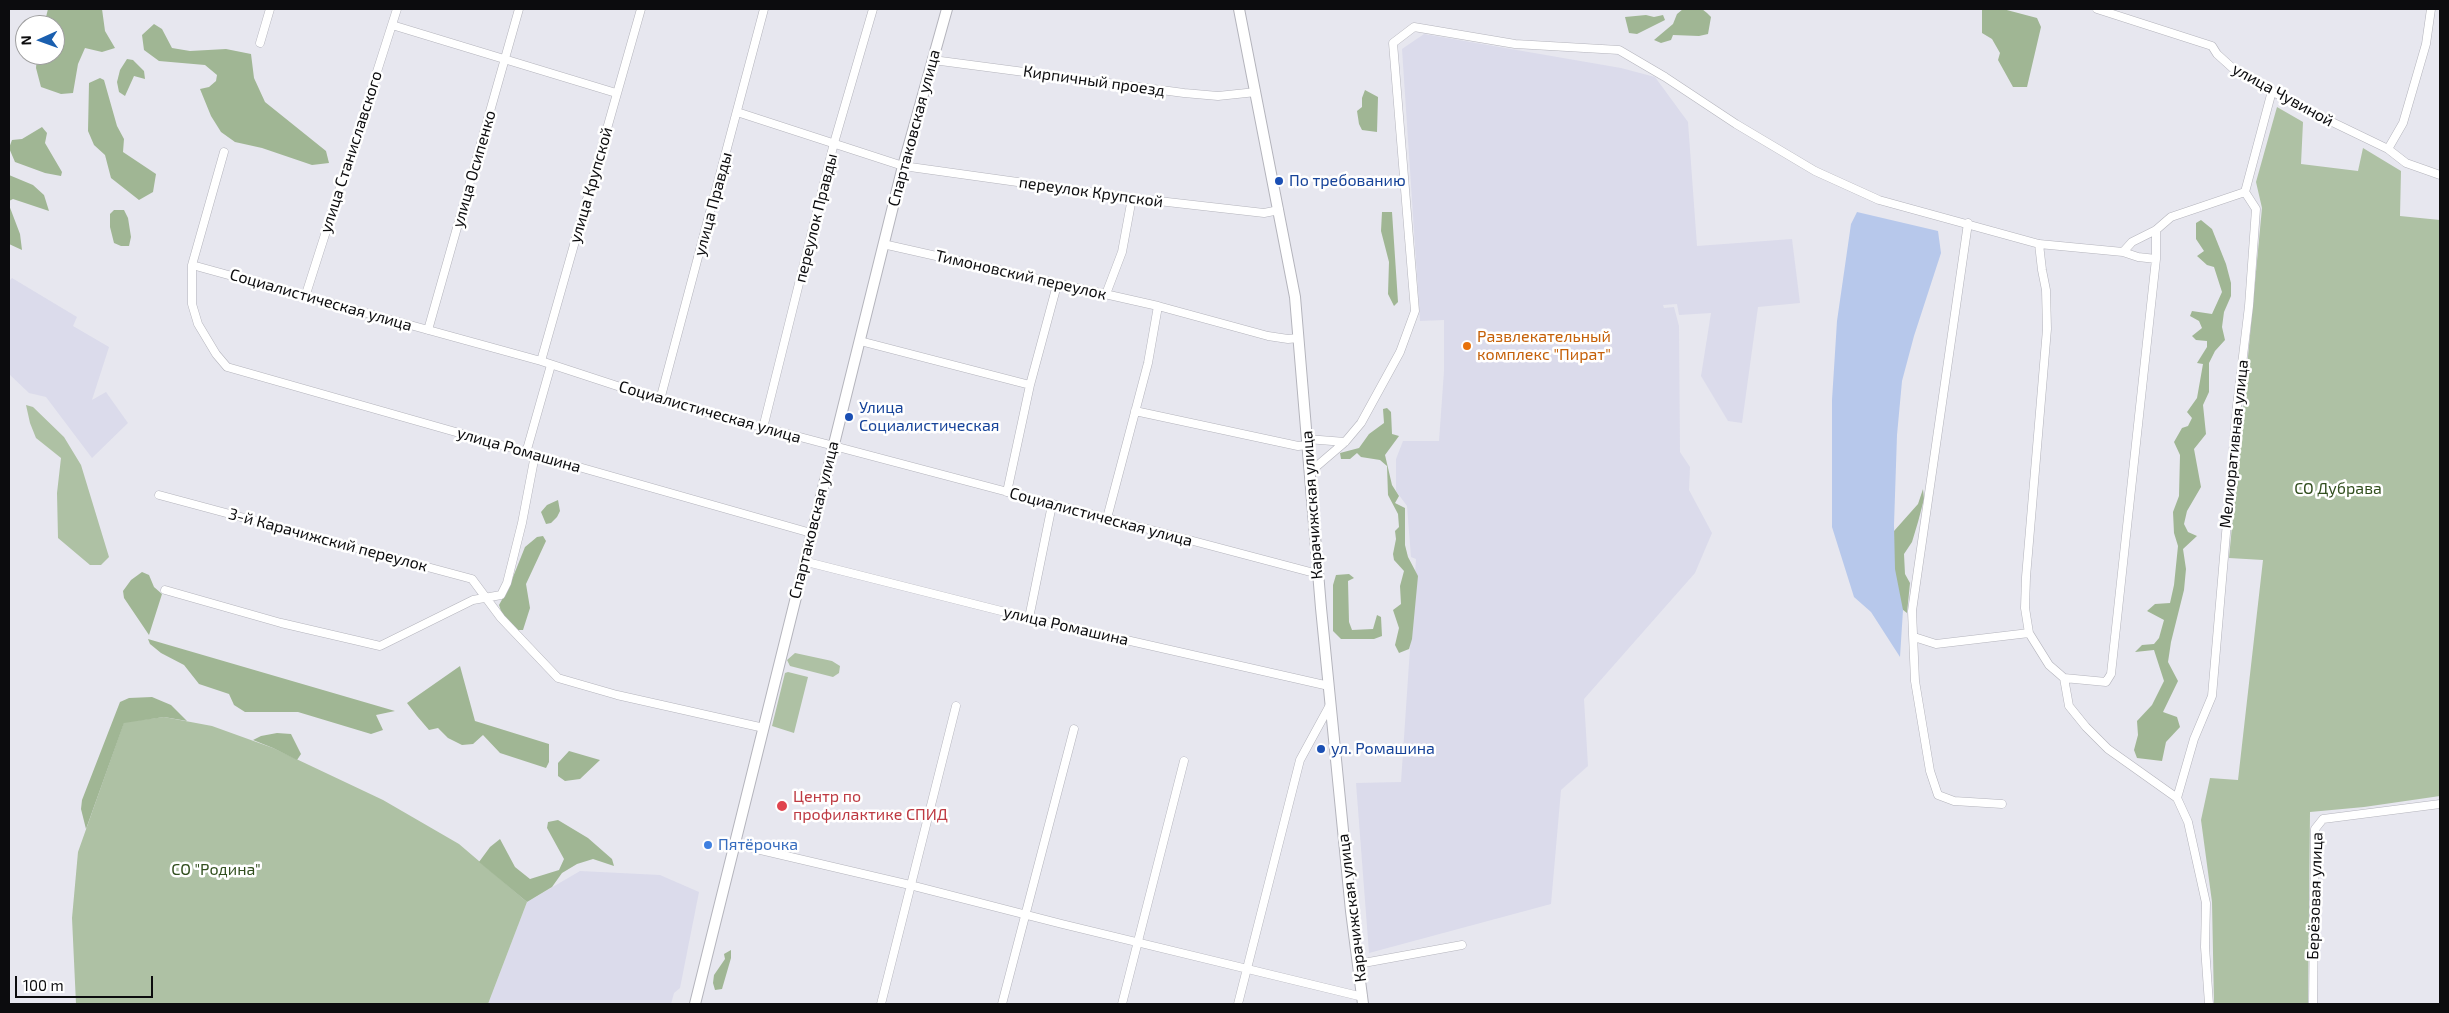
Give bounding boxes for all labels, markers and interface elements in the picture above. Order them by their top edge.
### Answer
north arrow [15,15,65,65]
text: N [17,35,34,46]
street label: Спартаковская улица [884,47,944,209]
street label: улица Чувиной [2229,59,2337,131]
street label: Кирпичный проезд [1022,62,1166,100]
street label: улица Станиславского [316,69,386,235]
street label: улица Осипенко [448,108,500,230]
street label: улица Крупской [565,125,617,245]
street label: улица Правды [690,150,736,258]
street label: переулок Правды [791,151,841,285]
place label: По требованию [1289,171,1406,191]
street label: переулок Крупской [1018,172,1164,212]
marker: По требованию [1273,175,1285,187]
street label: Тимоновский переулок [934,246,1108,304]
street label: Социалистическая улица [228,265,414,335]
place label: Развлекательный комплекс "Пират" [1477,327,1611,365]
marker: Развлекательный комплекс "Пират" [1461,340,1473,352]
street label: Мелиоративная улица [2216,359,2252,529]
street label: Социалистическая улица [617,377,803,447]
place label: Улица Социалистическая [859,398,999,436]
marker: Улица Социалистическая [843,411,855,423]
street label: улица Ромашина [455,423,583,477]
street label: Карачижская улица [1297,430,1327,580]
street label: Спартаковская улица [785,439,843,601]
park label: СО Дубрава [2294,479,2382,499]
street label: Социалистическая улица [1007,483,1195,551]
street label: 3-й Карачижский переулок [226,504,430,576]
street label: улица Ромашина [1001,602,1131,650]
place label: ул. Ромашина [1331,739,1435,759]
marker: ул. Ромашина [1315,743,1327,755]
place label: Центр по профилактике СПИД [793,787,948,825]
marker: Центр по профилактике СПИД [775,799,789,813]
street label: Берёзовая улица [2303,832,2327,960]
street label: Карачижская улица [1333,833,1371,983]
place label: Пятёрочка [718,835,798,855]
marker: Пятёрочка [702,839,714,851]
park label: СО "Родина" [171,860,261,880]
scale bar [18,966,155,998]
text: 100 m [23,976,64,994]

